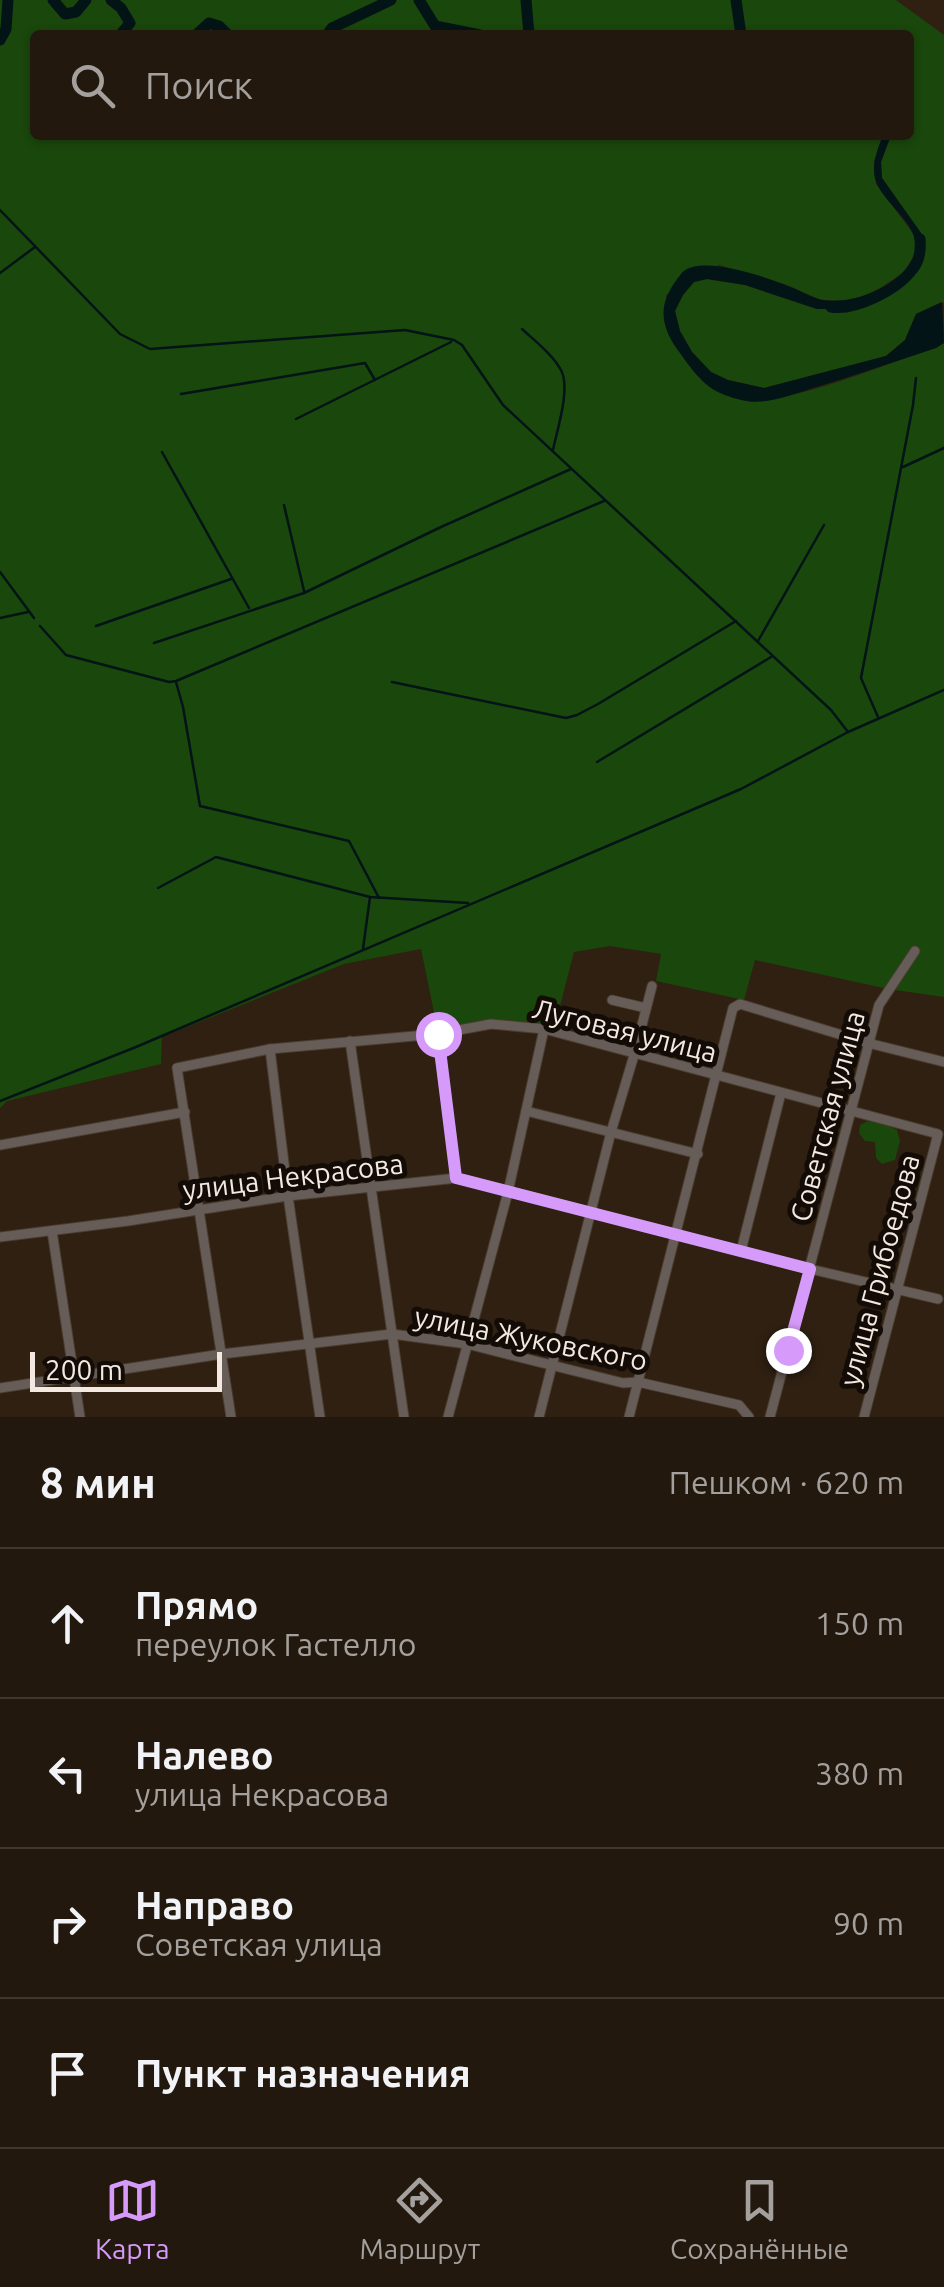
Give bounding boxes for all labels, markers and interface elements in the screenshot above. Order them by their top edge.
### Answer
search box [30,30,914,140]
icon: search [65,58,120,113]
text: Поиск [145,64,253,106]
street label: Луговая улица [530,992,720,1068]
street label: Советская улица [784,1007,870,1225]
route start [416,1012,462,1058]
street label: улица Некрасова [181,1147,405,1205]
street label: улица Грибоедова [833,1151,925,1389]
street label: улица Жуковского [412,1300,650,1376]
route end [766,1328,812,1374]
scale bar [30,1347,222,1392]
text: 200 m [45,1354,123,1385]
text: 8 мин [40,1459,156,1506]
text: Пешком · 620 m [669,1464,904,1500]
text: Прямо [135,1584,258,1626]
icon: ahead [40,1596,95,1651]
text: 150 m [815,1605,904,1641]
text: переулок Гастелло [135,1626,416,1662]
text: Налево [135,1734,274,1776]
icon: left [40,1746,95,1801]
text: 380 m [815,1755,904,1791]
text: улица Некрасова [135,1776,389,1812]
text: Направо [135,1884,294,1926]
icon: right [40,1896,95,1951]
text: 90 m [833,1905,904,1941]
text: Советская улица [135,1926,383,1962]
icon: arrive [40,2046,95,2101]
text: Пункт назначения [135,2052,471,2094]
tab: Карта [95,2173,170,2264]
tab: Маршрут [359,2173,480,2264]
tab: Сохранённые [670,2173,849,2264]

